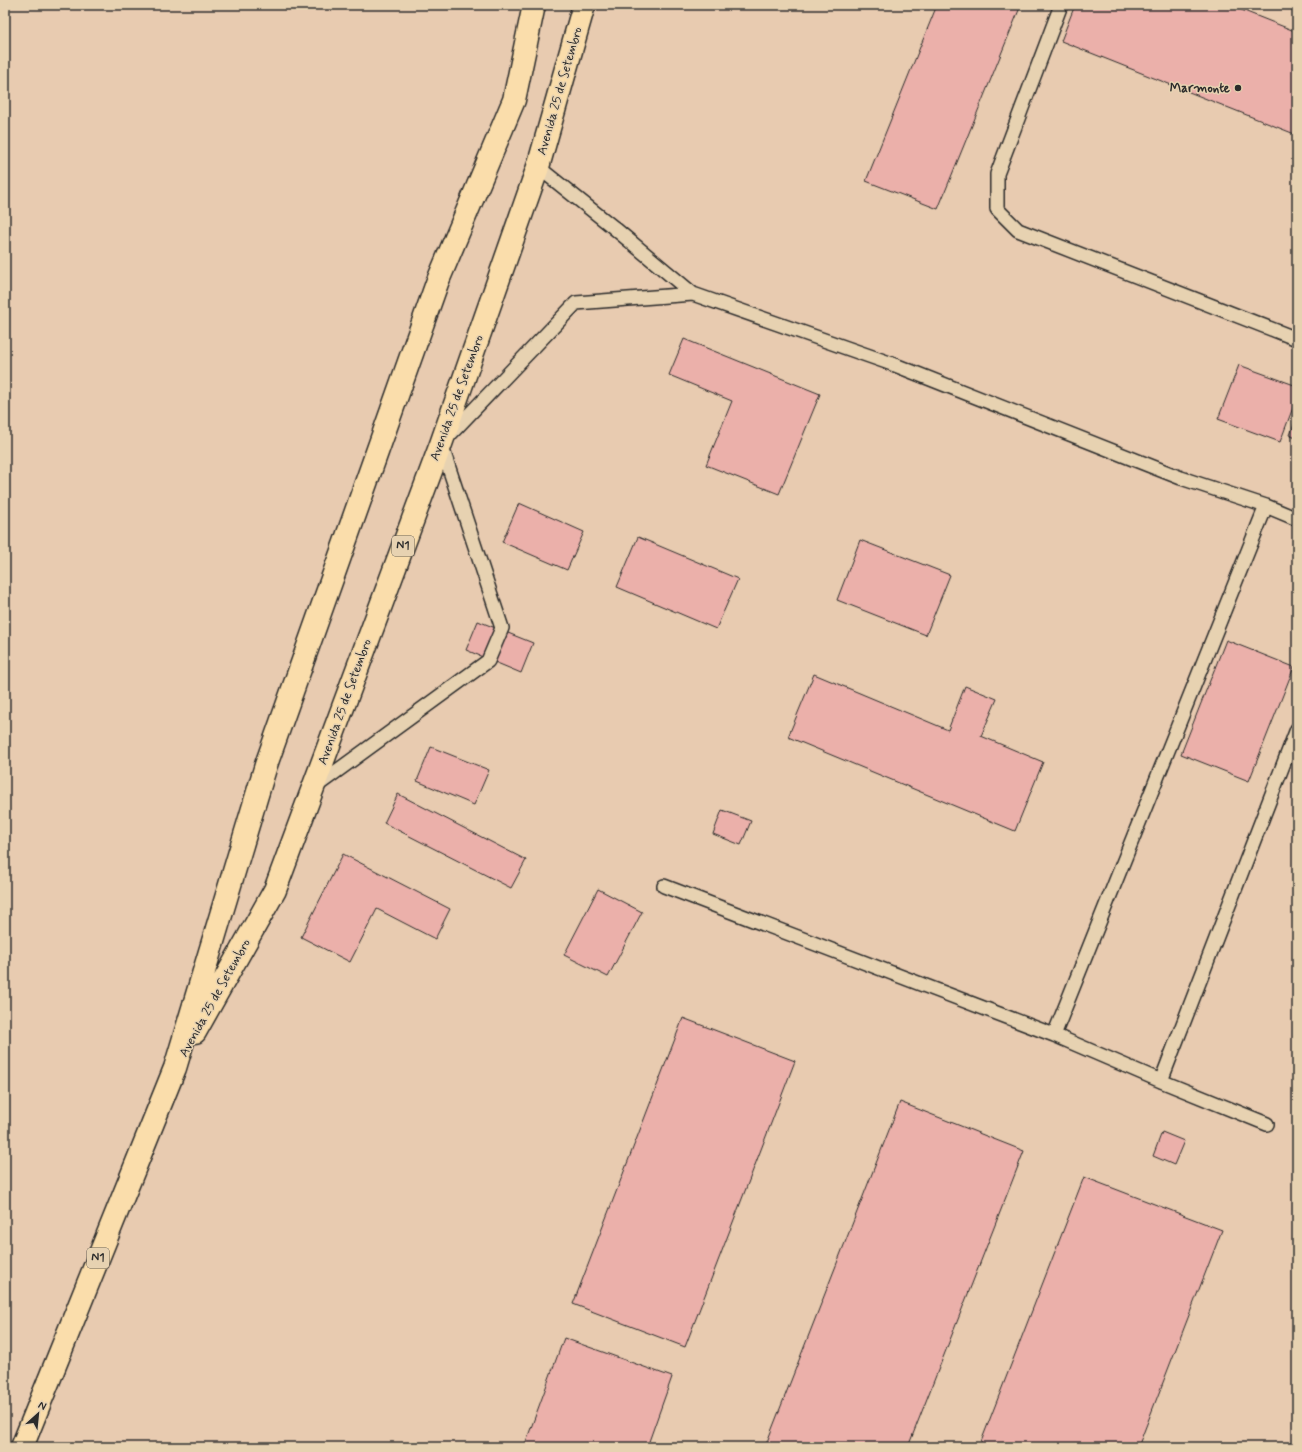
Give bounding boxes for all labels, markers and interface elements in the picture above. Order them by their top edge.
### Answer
street label: Avenida 25 de Setembro [534,25,586,157]
place label: Marmonte [1170,80,1230,97]
marker: Marmonte [1233,83,1243,93]
street label: Avenida 25 de Setembro [426,333,488,463]
road number: N1 [392,536,414,556]
street label: Avenida 25 de Setembro [314,637,376,767]
street label: Avenida 25 de Setembro [175,936,255,1060]
road number: N1 [87,1248,109,1268]
north arrow [18,1394,58,1434]
text: N [36,1398,49,1414]

